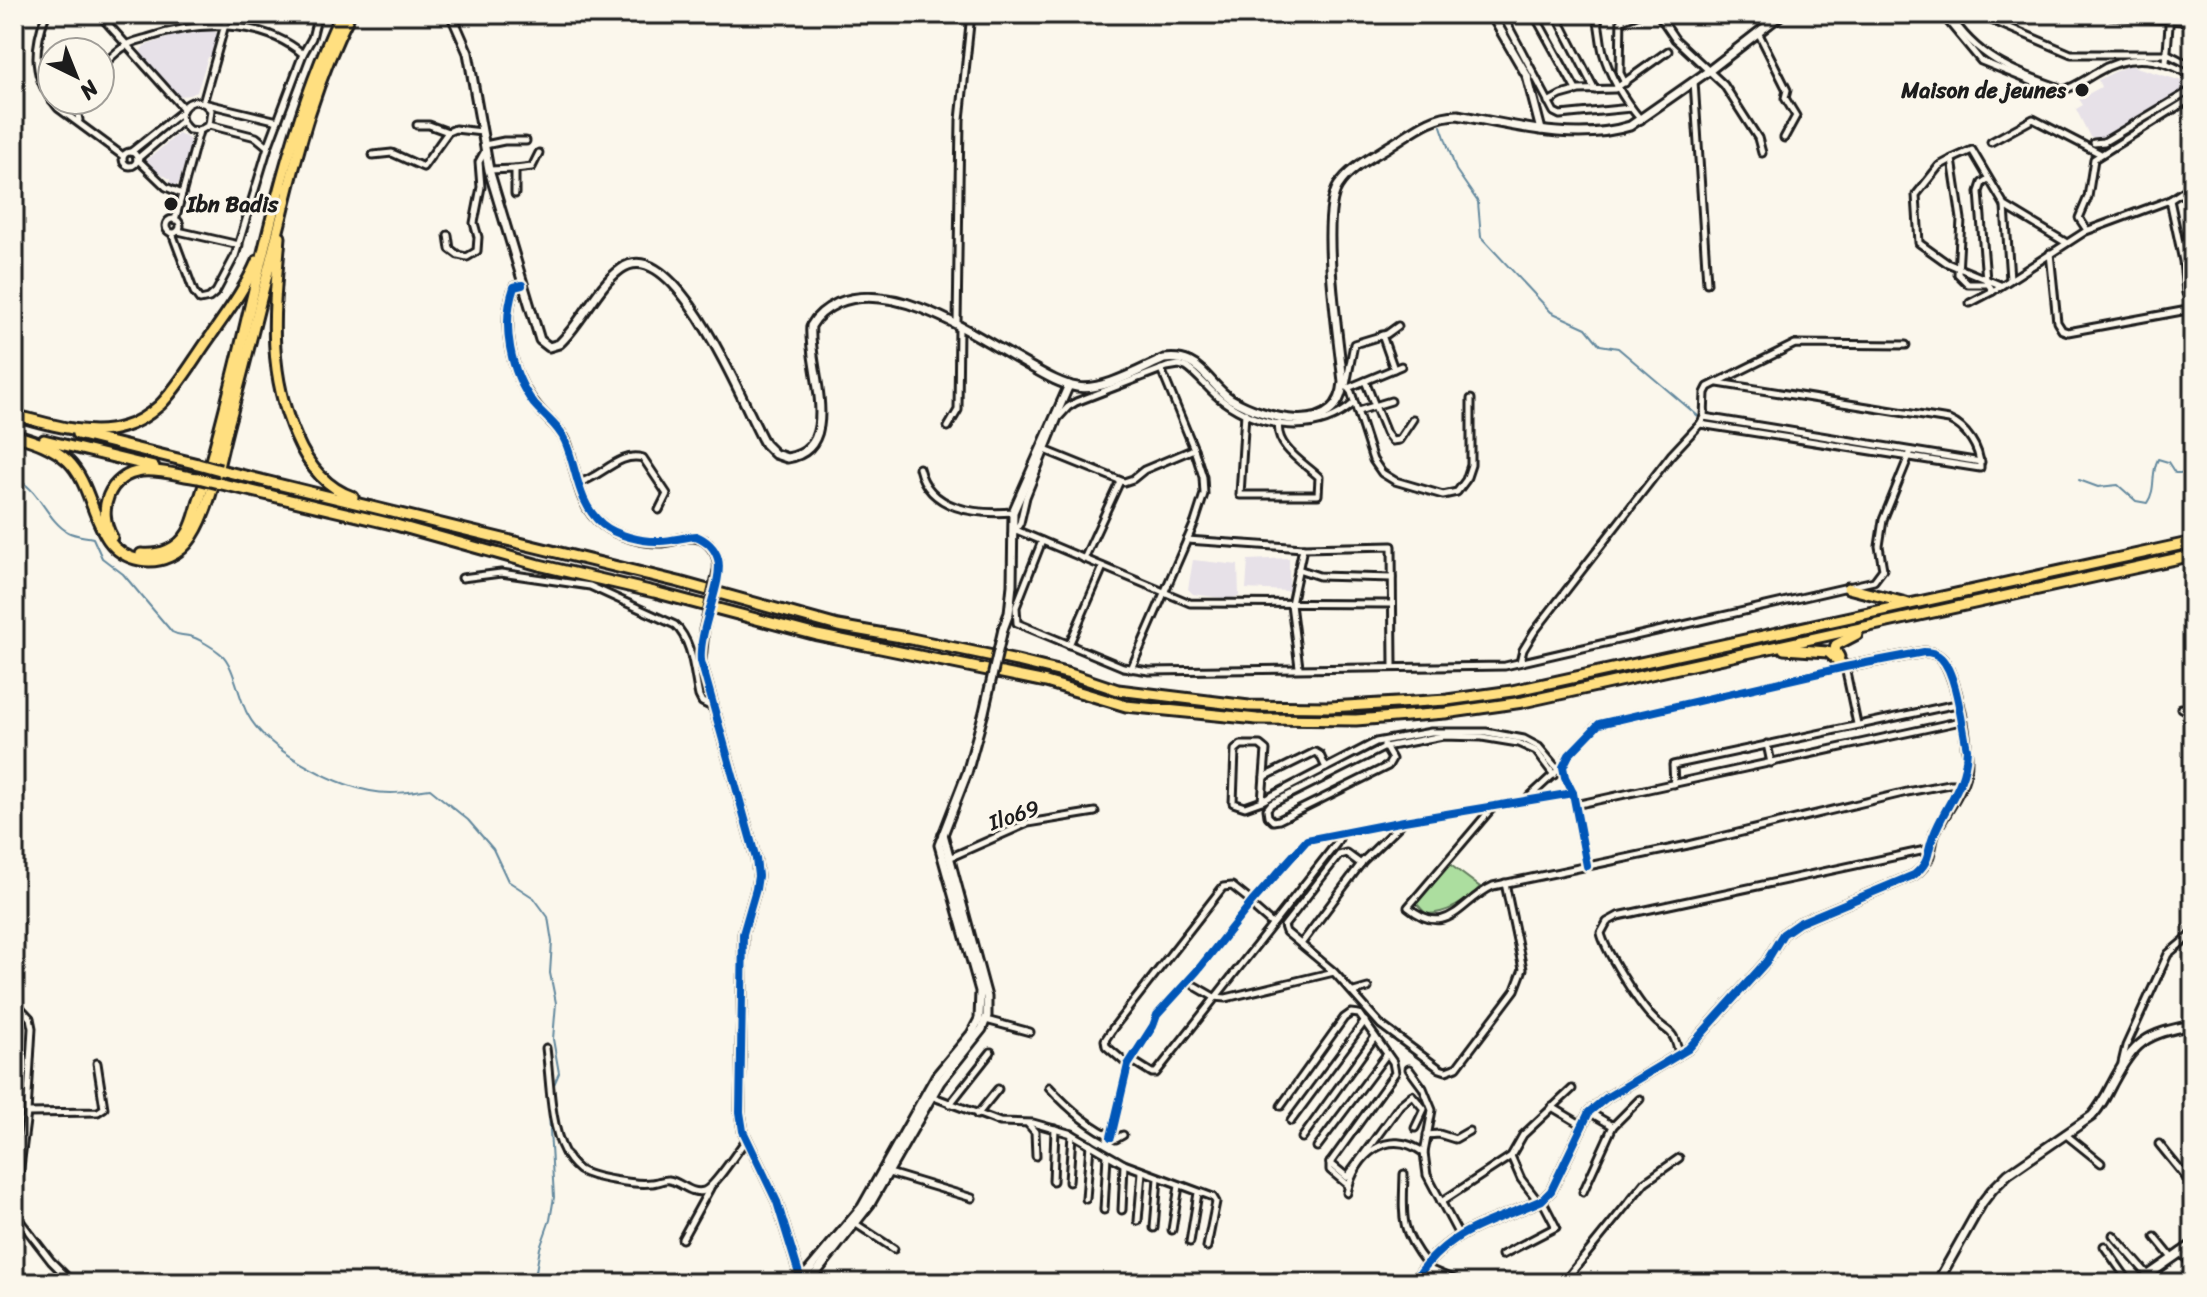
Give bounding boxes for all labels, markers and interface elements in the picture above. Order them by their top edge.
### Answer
north arrow [36,36,116,116]
text: N [70,70,109,110]
place label: Maison de jeunes [1900,71,2067,110]
marker: Maison de jeunes [2073,81,2091,99]
place label: Ibn Badis [186,185,279,224]
marker: Ibn Badis [162,195,180,213]
street label: Ilo69 [982,788,1045,842]

